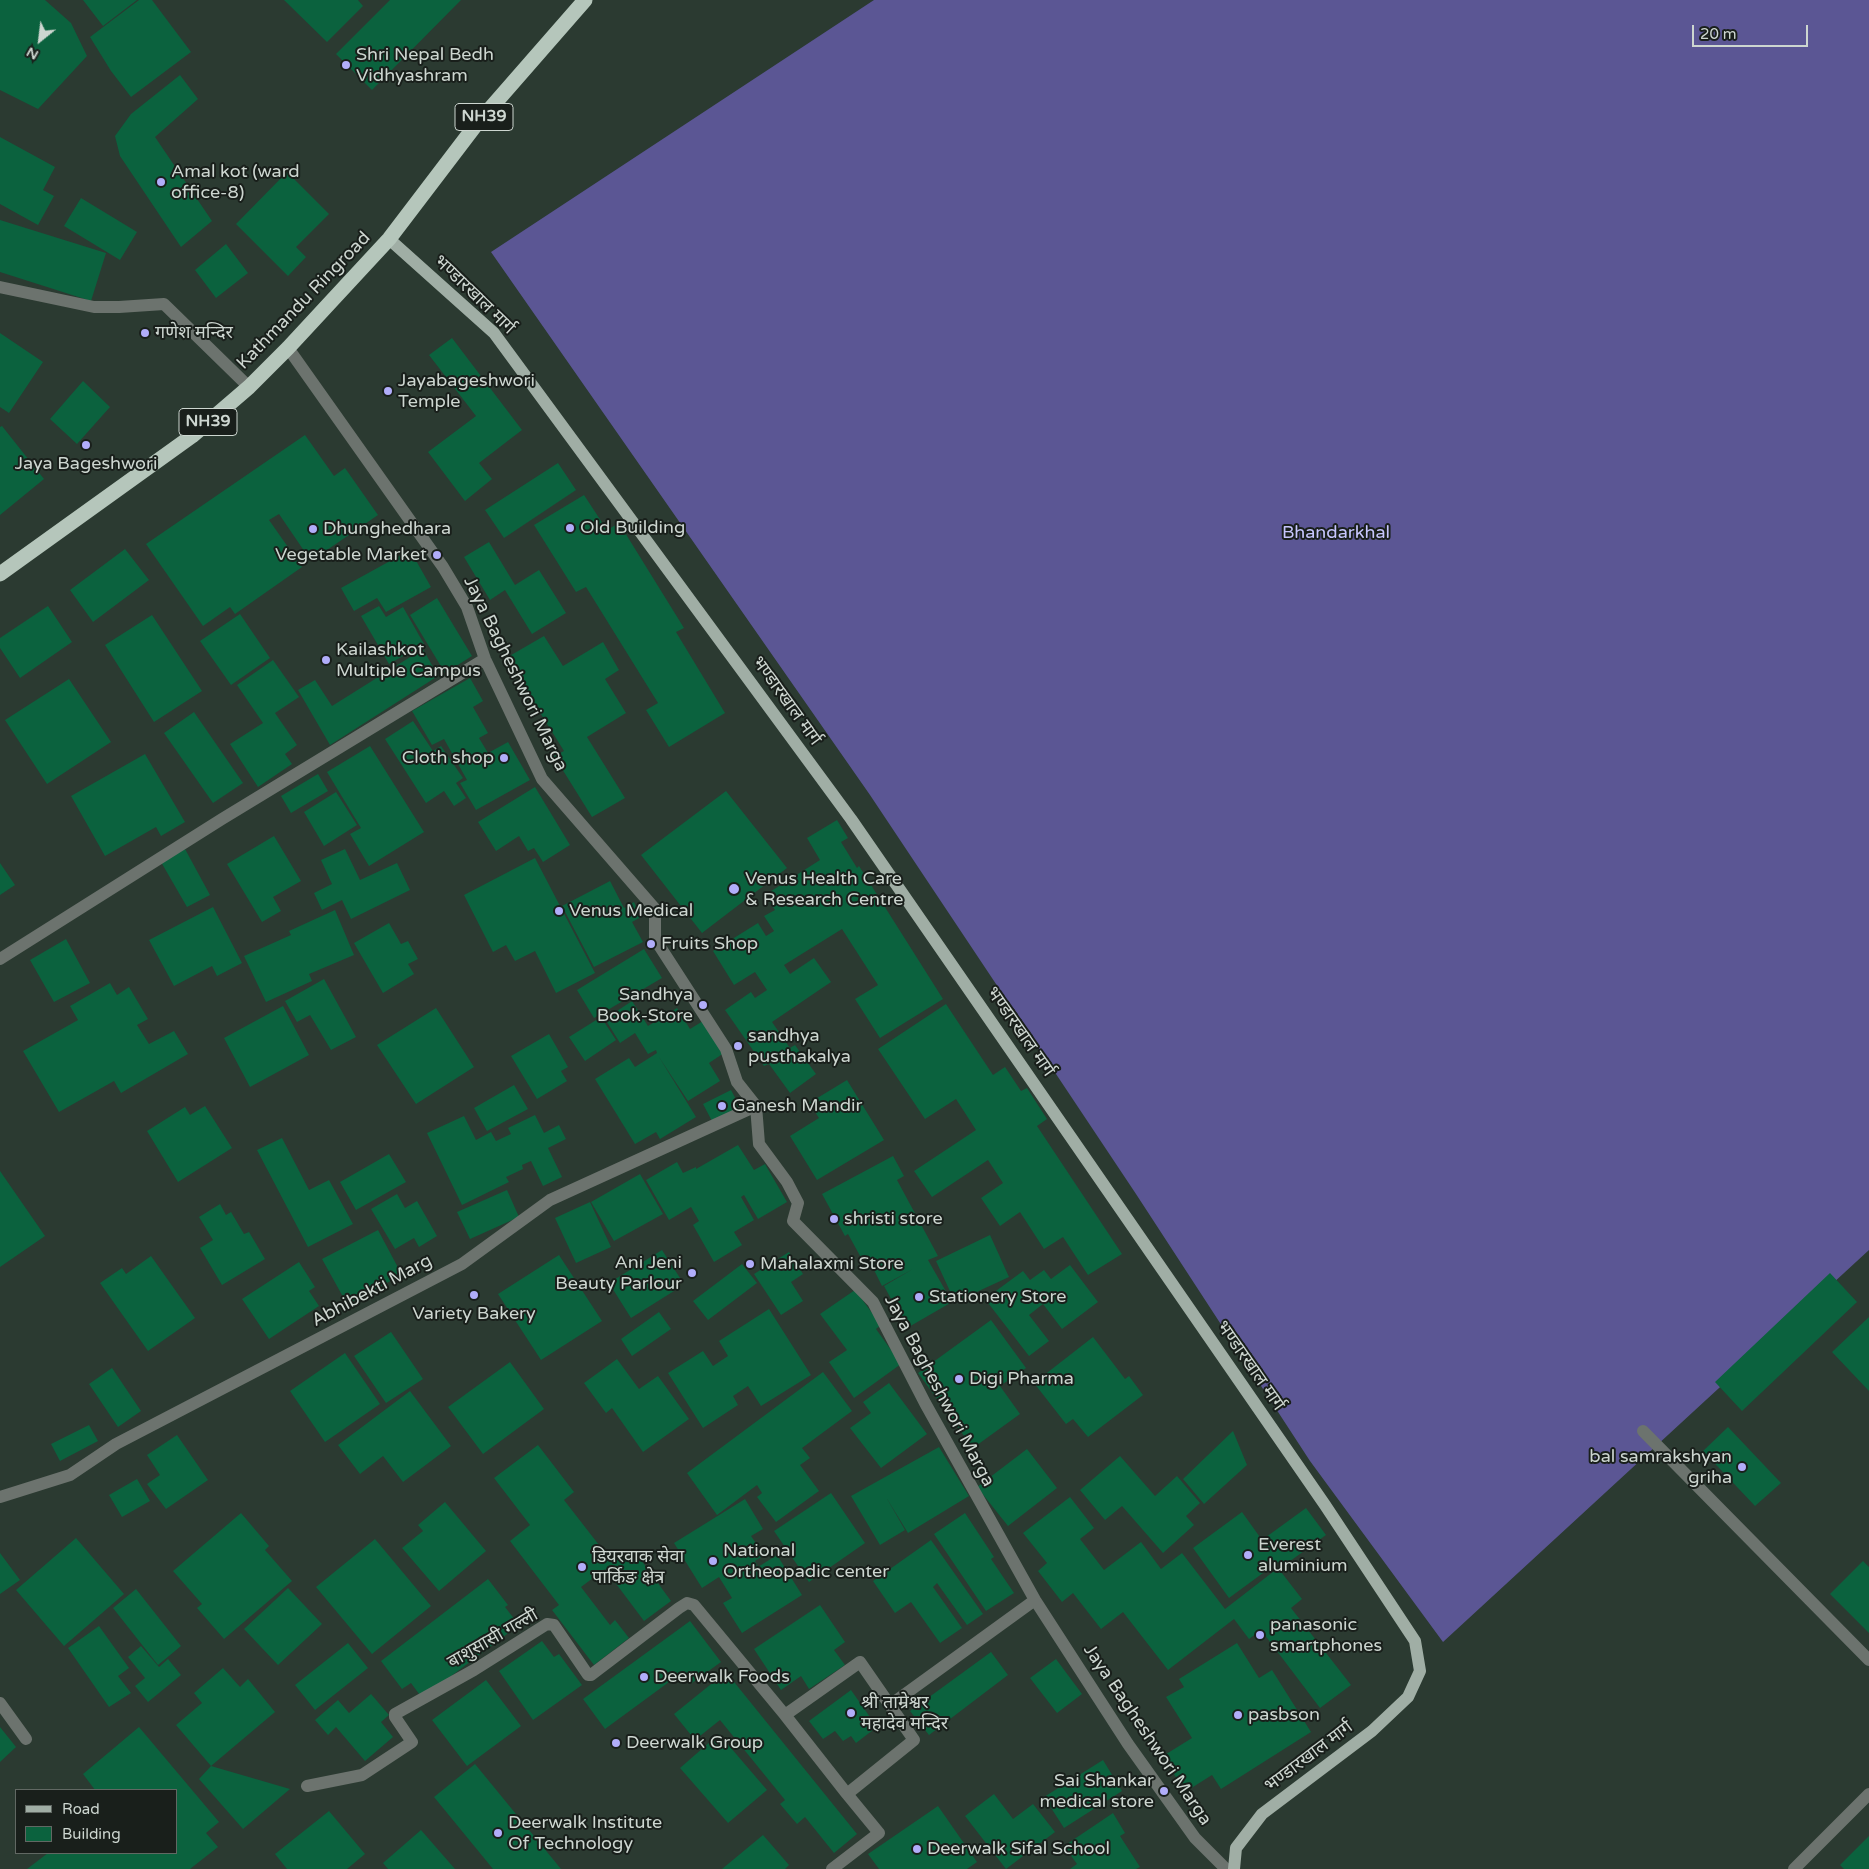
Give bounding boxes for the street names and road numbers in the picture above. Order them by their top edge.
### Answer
road number: NH39 [455,104,513,130]
street label: Kathmandu Ringroad [233,228,375,374]
street label: भण्डारखाल मार्ग [429,251,519,339]
road number: NH39 [179,408,237,436]
street label: Jaya Bagheshwori Marga [458,573,572,775]
street label: भण्डारखाल मार्ग [746,652,826,750]
street label: भण्डारखाल मार्ग [981,983,1059,1081]
street label: Abhibekti Marg [308,1250,436,1332]
street label: Jaya Bagheshwori Marga [879,1291,999,1491]
street label: भण्डारखाल मार्ग [1211,1317,1289,1415]
street label: बाशुसासी गल्ली [444,1604,542,1674]
street label: Jaya Bagheshwori Marga [1078,1640,1216,1830]
street label: भण्डारखाल मार्ग [1261,1717,1357,1797]

